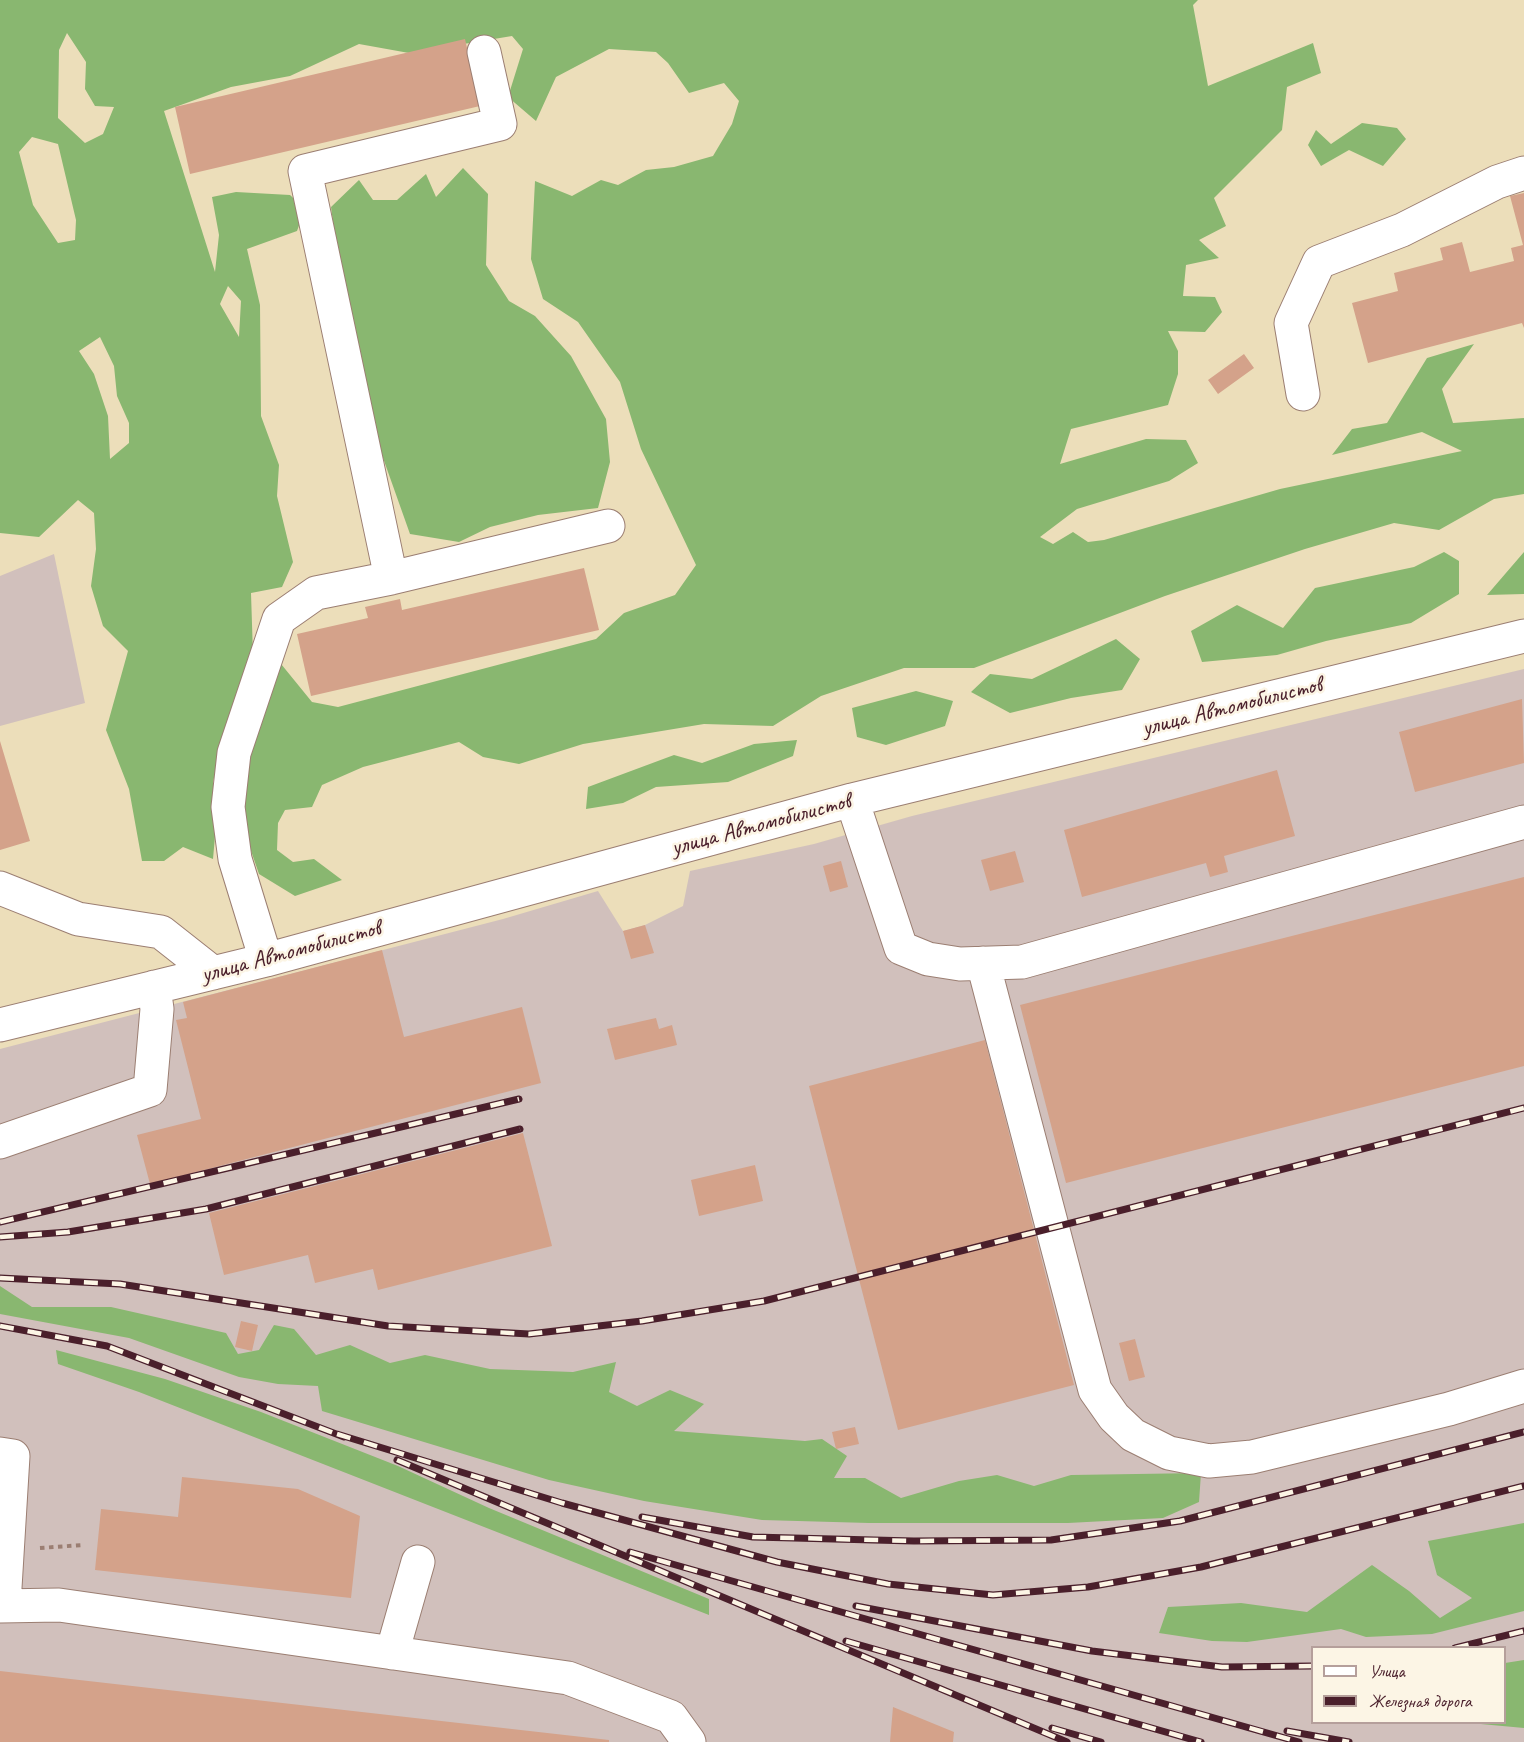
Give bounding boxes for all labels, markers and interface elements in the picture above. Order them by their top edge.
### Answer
street label: улица Автомобилистов [1139,671,1325,743]
street label: улица Автомобилистов [668,787,854,863]
street label: улица Автомобилистов [198,914,384,990]
legend [1311,1646,1506,1724]
text: Улица [1369,1660,1405,1682]
text: Железная дорога [1369,1690,1472,1712]

